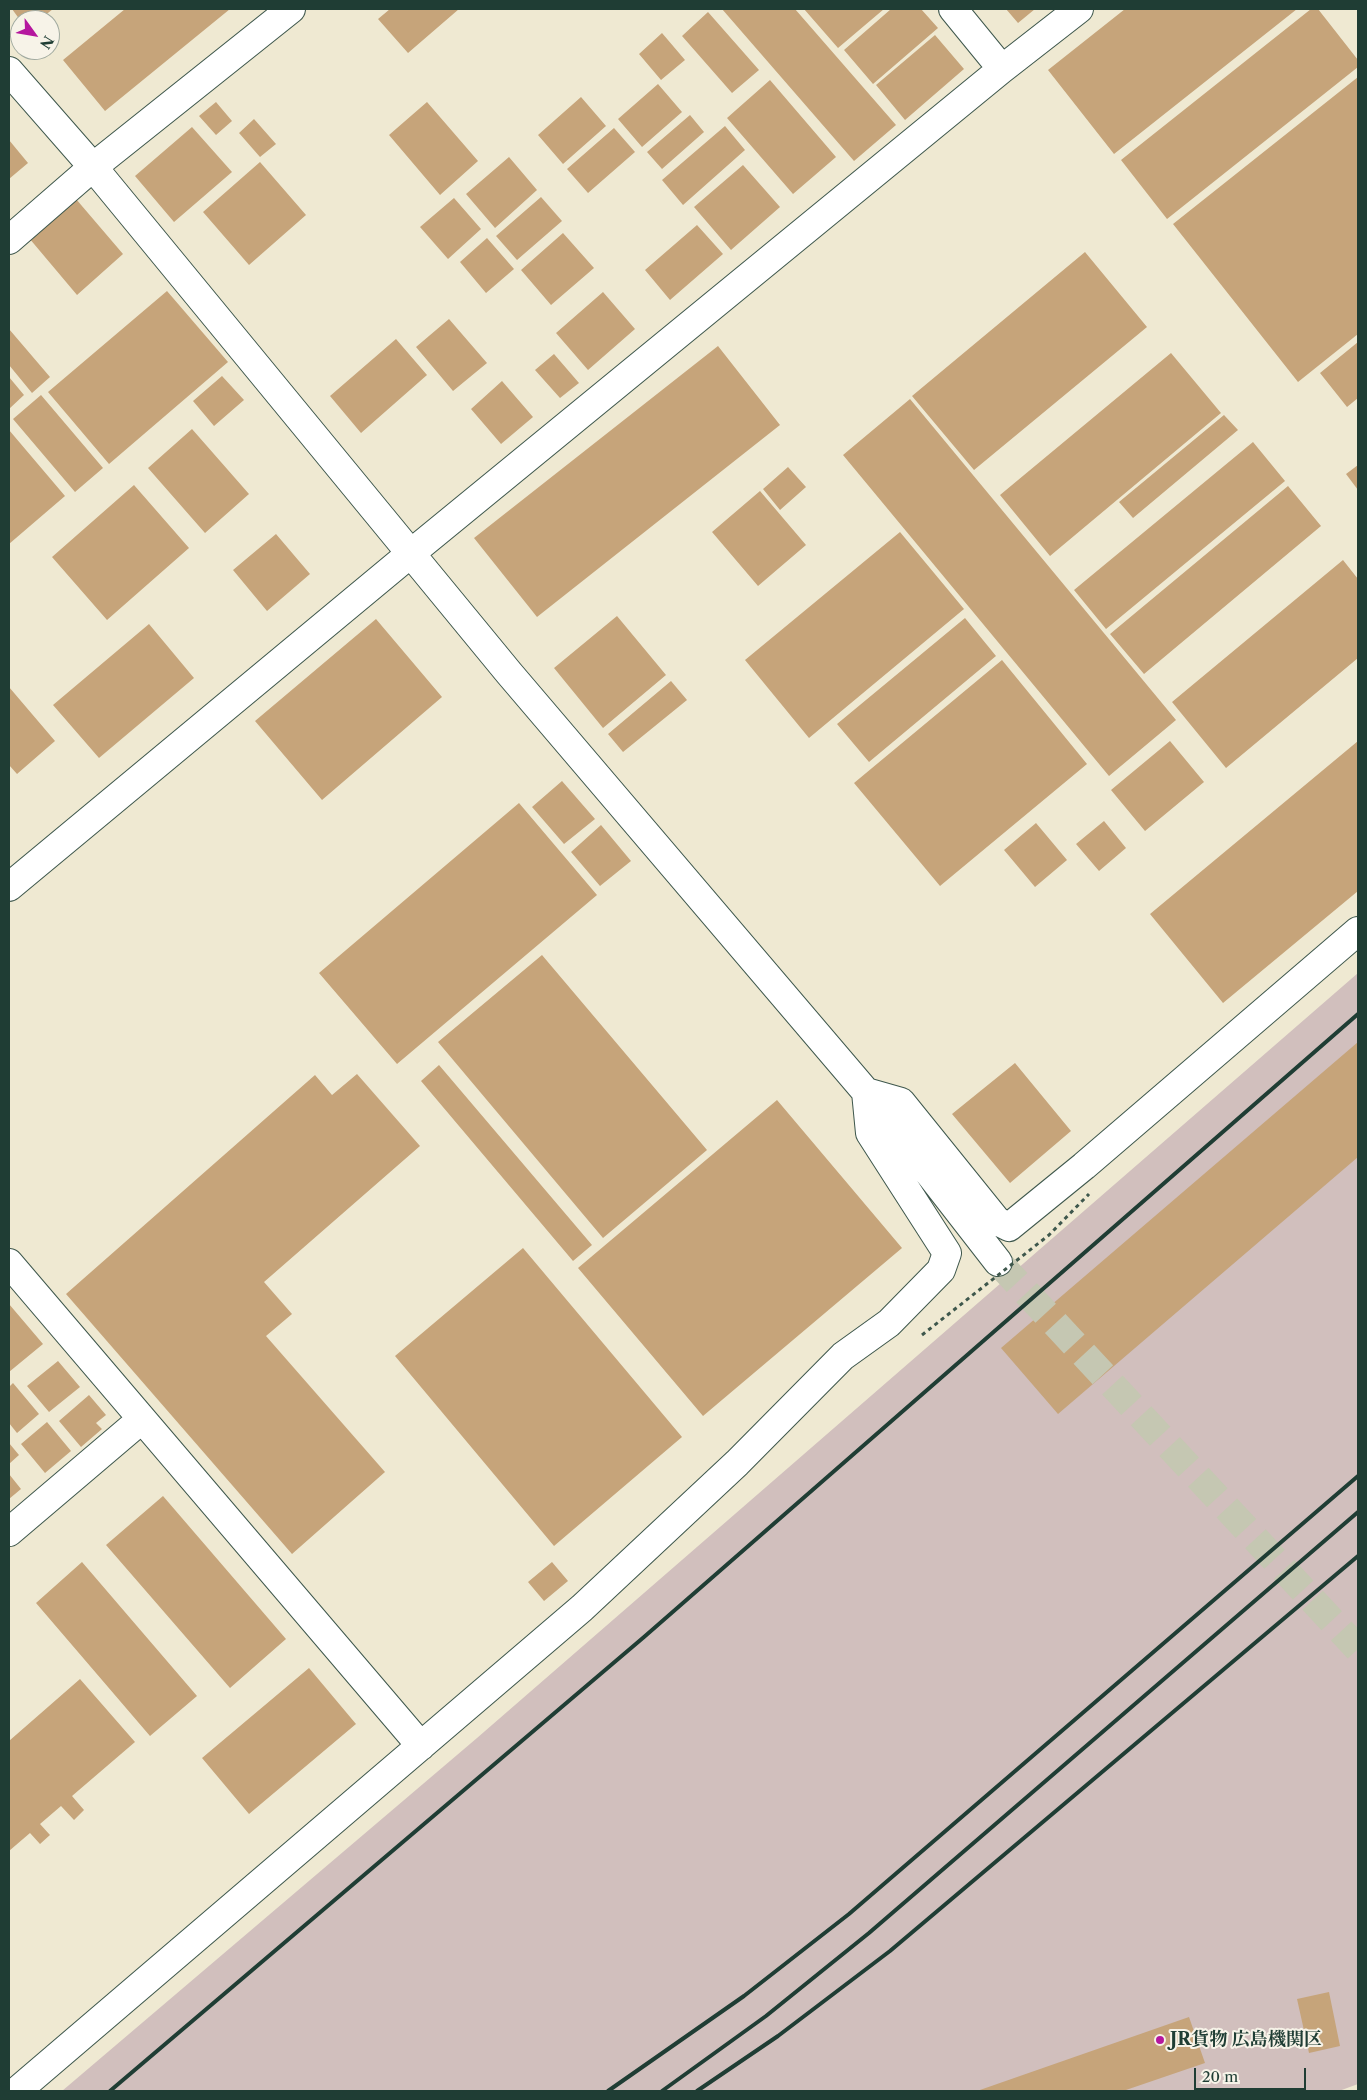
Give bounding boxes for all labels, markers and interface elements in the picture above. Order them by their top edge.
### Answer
north arrow [10,10,60,60]
text: N [36,32,58,52]
place label: JR貨物 広島機関区 [1170,2029,1322,2051]
marker: JR貨物 広島機関区 [1154,2034,1166,2046]
scale bar [1197,2058,1310,2090]
text: 20 m [1202,2067,1238,2086]

